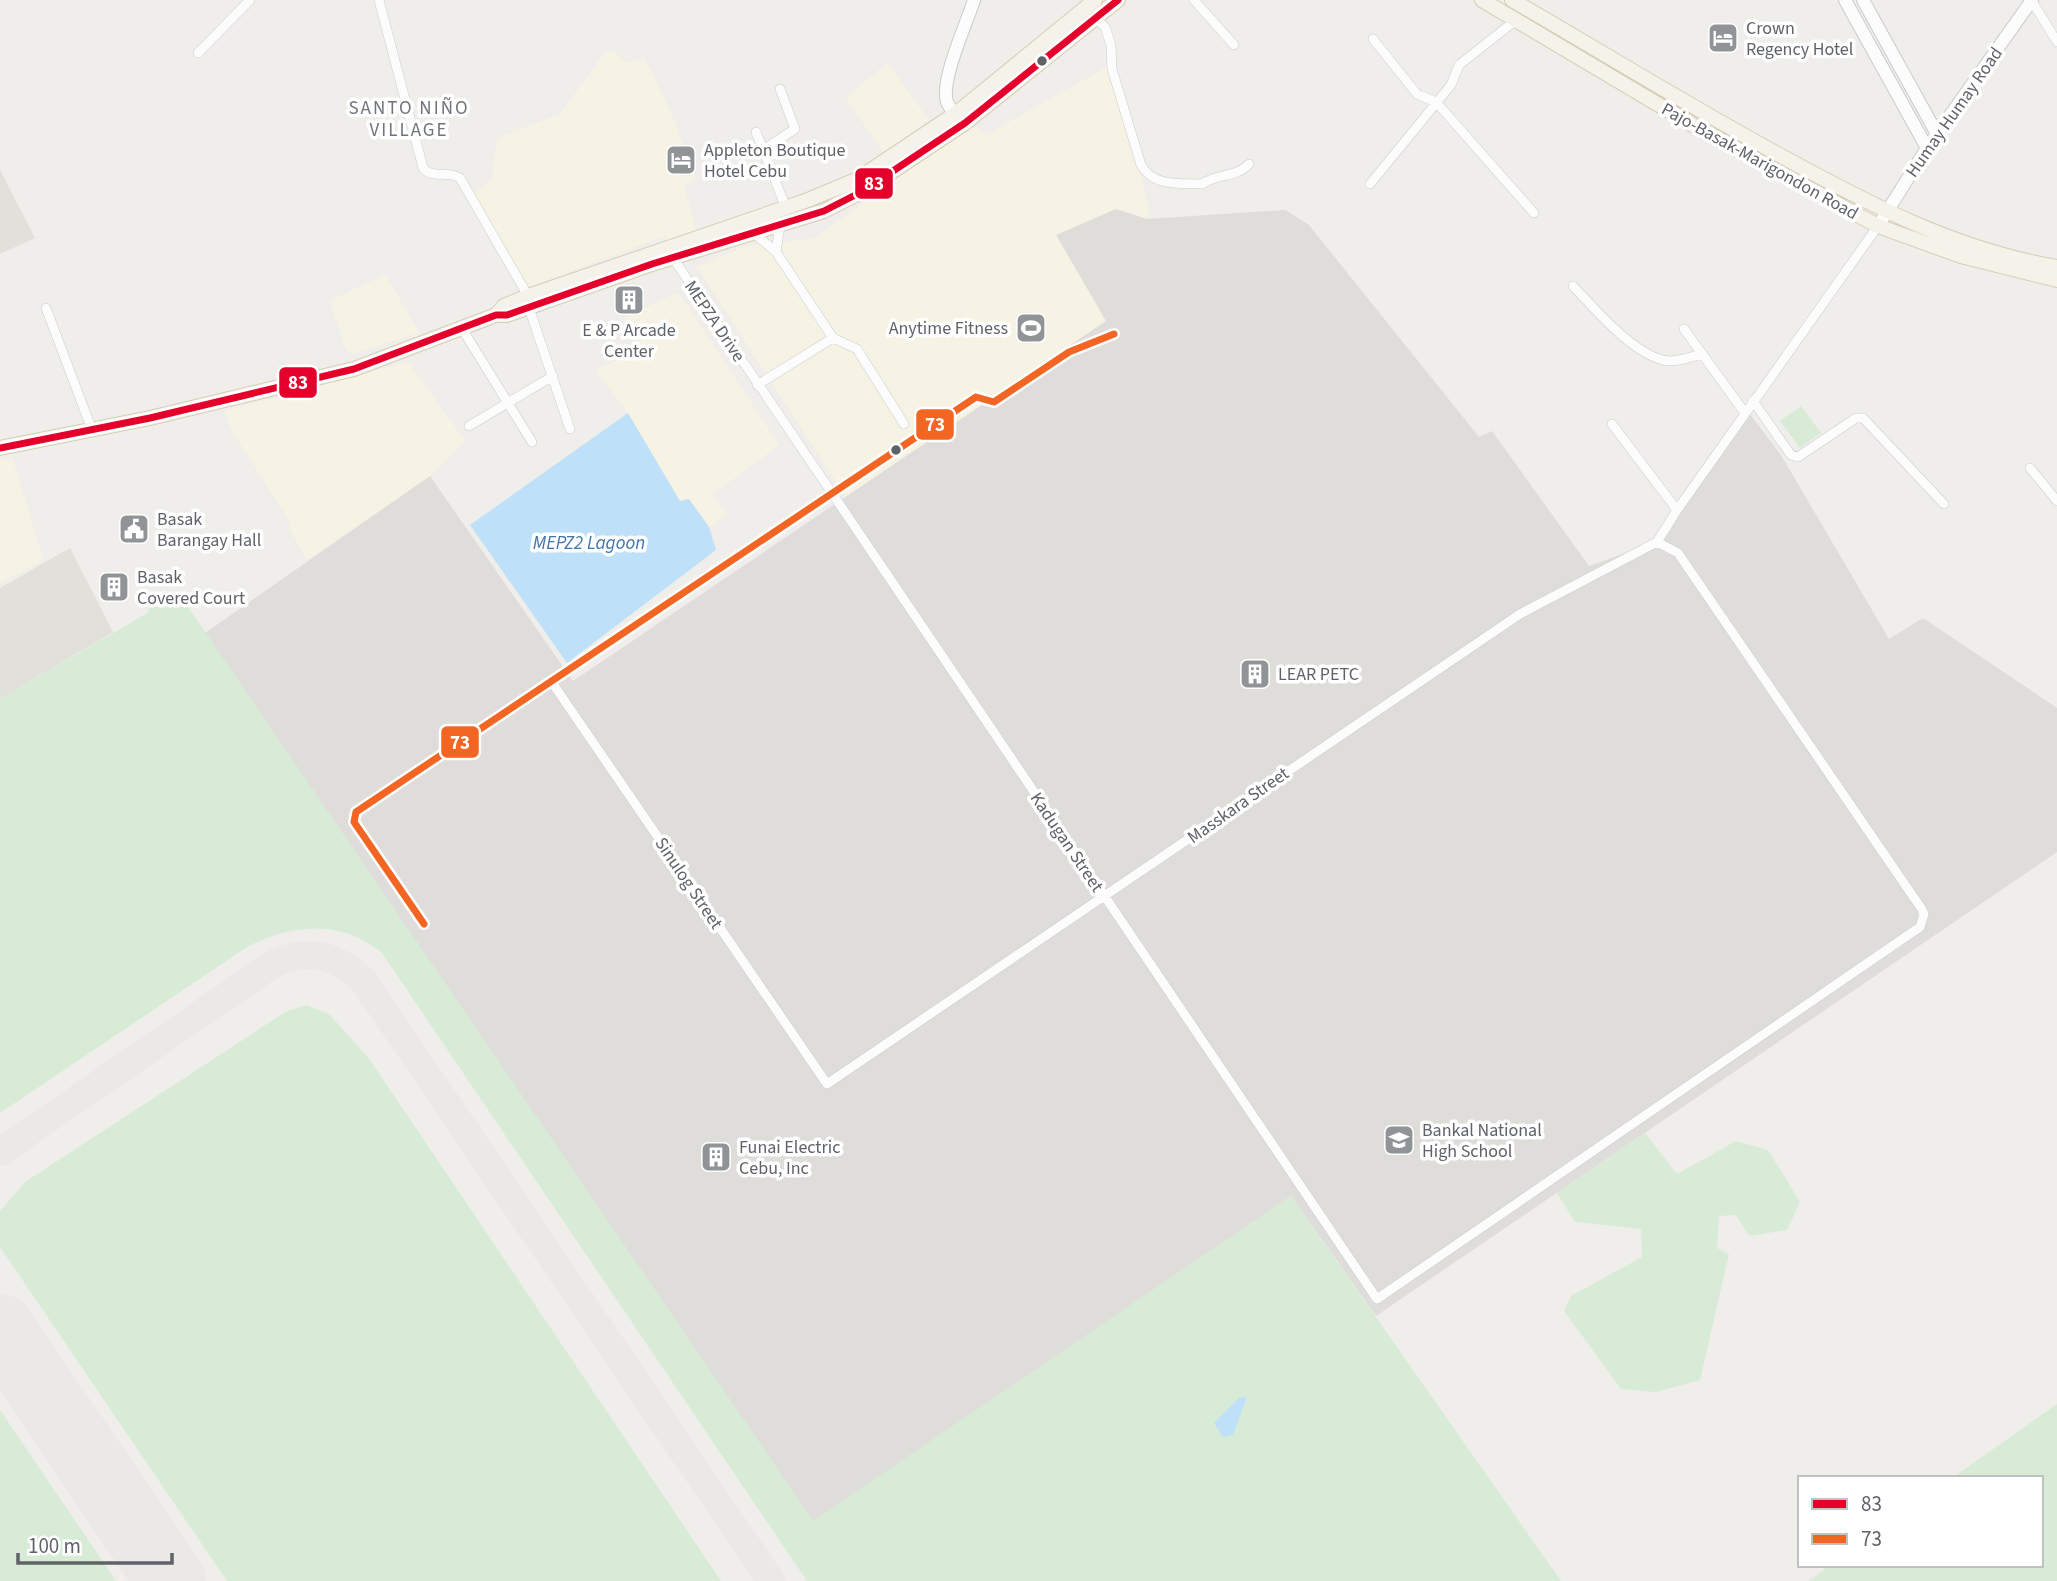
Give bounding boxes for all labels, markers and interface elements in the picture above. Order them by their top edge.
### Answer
place label: Crown Regency Hotel [1746,16,1853,62]
hotel icon: Crown Regency Hotel [1706,21,1740,55]
street label: Humay Humay Road [1900,42,2009,182]
unlabelled marker [1035,54,1049,68]
district label: SANTO NIÑO VILLAGE [348,95,470,144]
street label: Pajo-Basak-Marigondon Road [1657,97,1863,226]
place label: Appleton Boutique Hotel Cebu [704,138,846,184]
hotel icon: Appleton Boutique Hotel Cebu [664,143,698,177]
line badge: 83 [854,167,894,200]
text: 83 [864,171,884,198]
street label: MEPZA Drive [678,276,751,367]
building icon: E & P Arcade Center [612,283,646,317]
sports icon: Anytime Fitness [1014,311,1048,345]
place label: Anytime Fitness [889,316,1008,341]
place label: E & P Arcade Center [582,318,676,364]
line badge: 83 [278,366,318,399]
text: 83 [288,370,308,397]
line badge: 73 [915,408,955,441]
text: 73 [925,412,945,439]
unlabelled marker [889,443,903,457]
place label: Basak Barangay Hall [157,507,261,553]
public building icon: Basak Barangay Hall [117,512,151,546]
water label: MEPZ2 Lagoon [533,530,645,557]
place label: Basak Covered Court [137,565,245,611]
building icon: Basak Covered Court [97,570,131,604]
building icon: LEAR PETC [1238,657,1272,691]
place label: LEAR PETC [1278,662,1359,687]
line badge: 73 [440,725,480,759]
text: 73 [450,730,470,757]
street label: Masskara Street [1183,761,1294,850]
street label: Kadugan Street [1024,787,1109,897]
street label: Sinulog Street [649,832,729,934]
place label: Bankal National High School [1422,1118,1542,1164]
school or university icon: Bankal National High School [1382,1123,1416,1157]
place label: Funai Electric Cebu, Inc [739,1135,840,1181]
building icon: Funai Electric Cebu, Inc [699,1140,733,1174]
legend [1798,1476,2043,1567]
text: 83 [1861,1489,1882,1519]
scale bar [18,1522,172,1566]
text: 73 [1861,1524,1882,1554]
text: 100 m [28,1531,81,1561]

